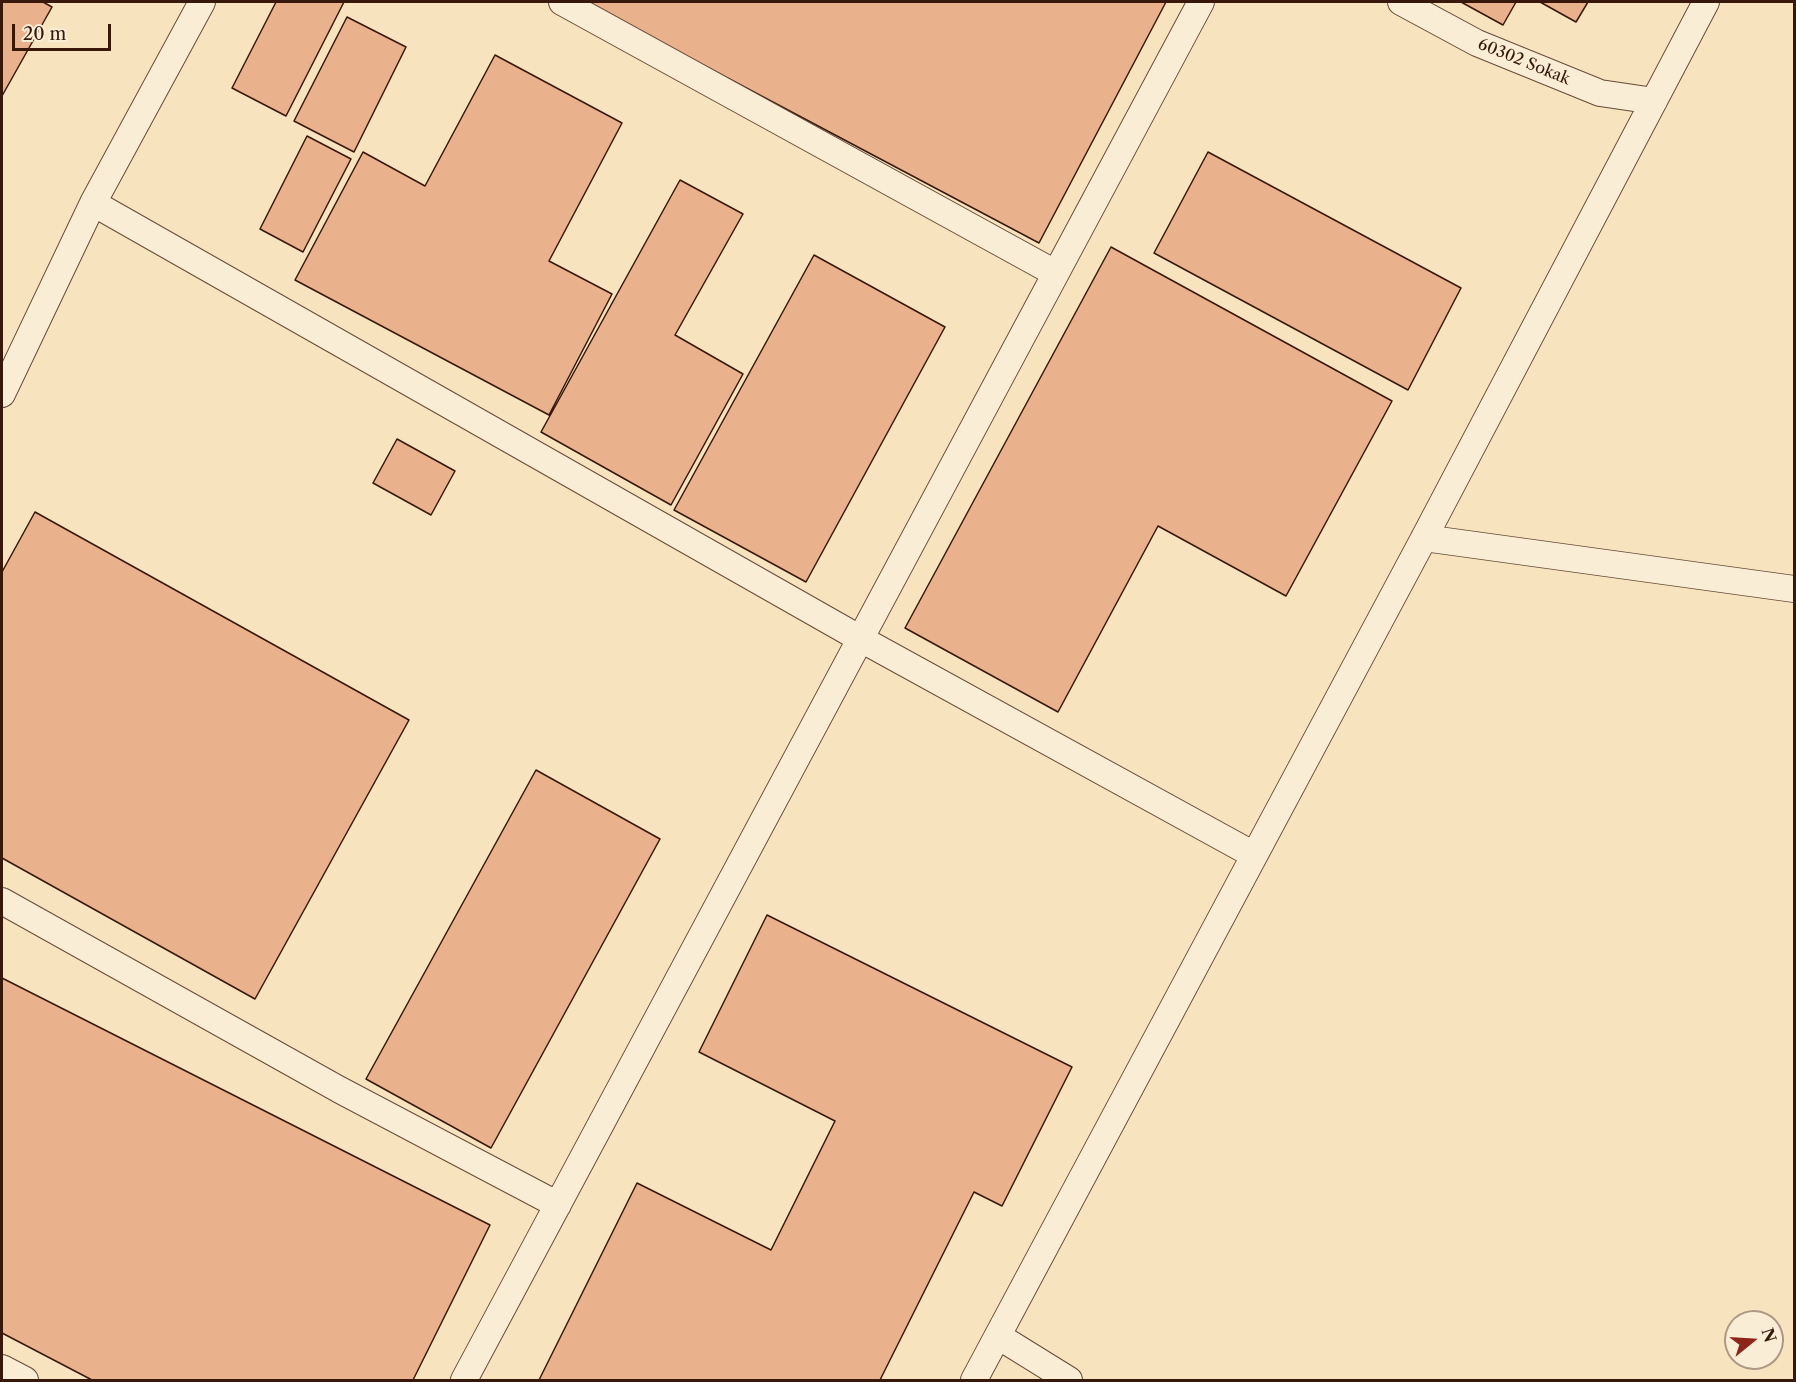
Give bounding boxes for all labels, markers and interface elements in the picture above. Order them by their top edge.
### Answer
scale bar [15,12,114,50]
text: 20 m [23,23,66,45]
street label: 60302 Sokak [1475,35,1573,89]
north arrow [1724,1310,1784,1370]
text: N [1758,1325,1781,1345]

